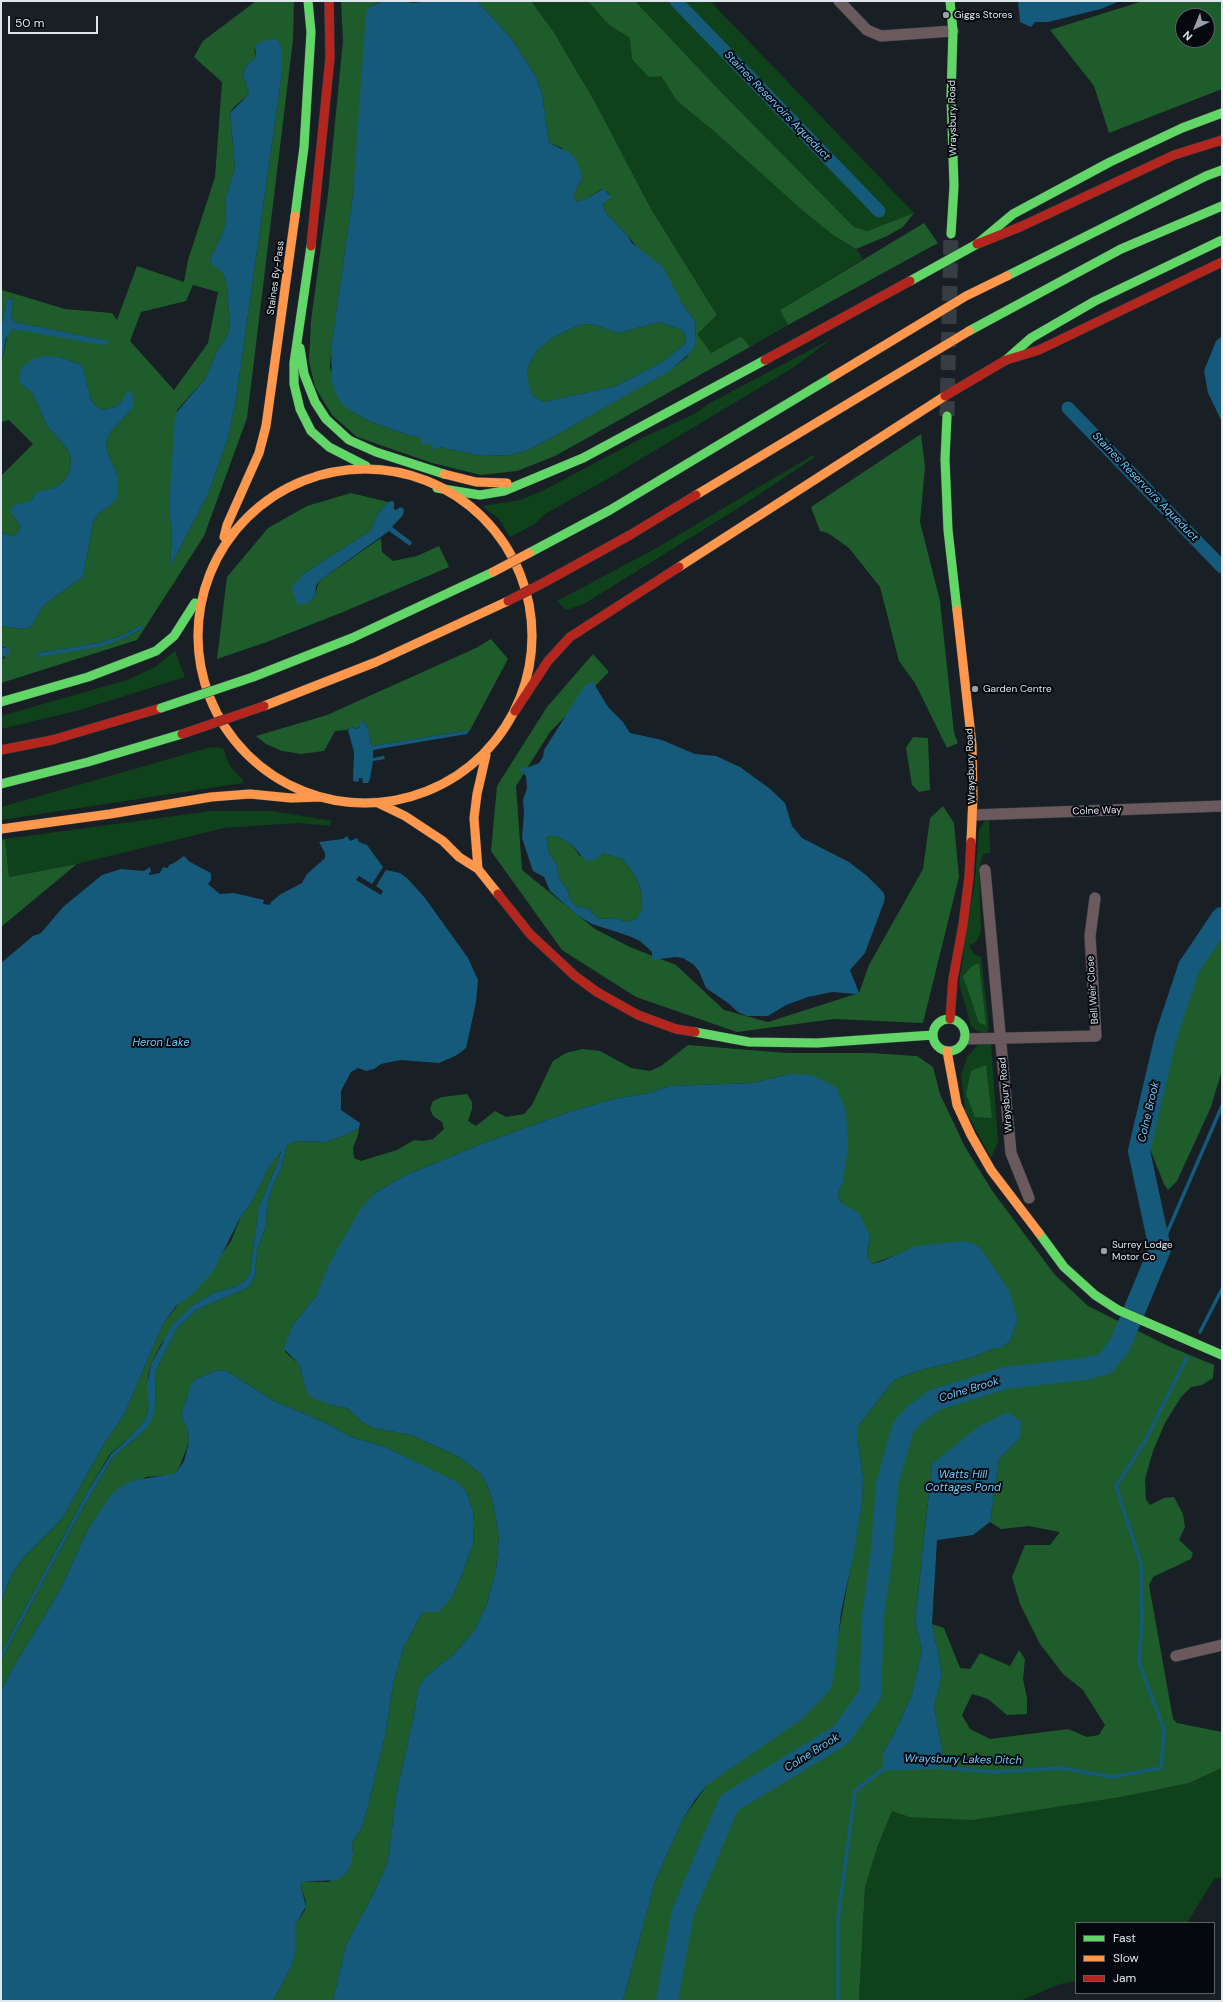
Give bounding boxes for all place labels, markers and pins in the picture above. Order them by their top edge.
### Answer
place label: Giggs Stores [954,9,1013,21]
marker: Giggs Stores [941,10,951,20]
place label: Garden Centre [983,683,1052,695]
marker: Garden Centre [970,684,980,694]
place label: Surrey Lodge Motor Co [1112,1239,1173,1262]
marker: Surrey Lodge Motor Co [1099,1246,1109,1256]

